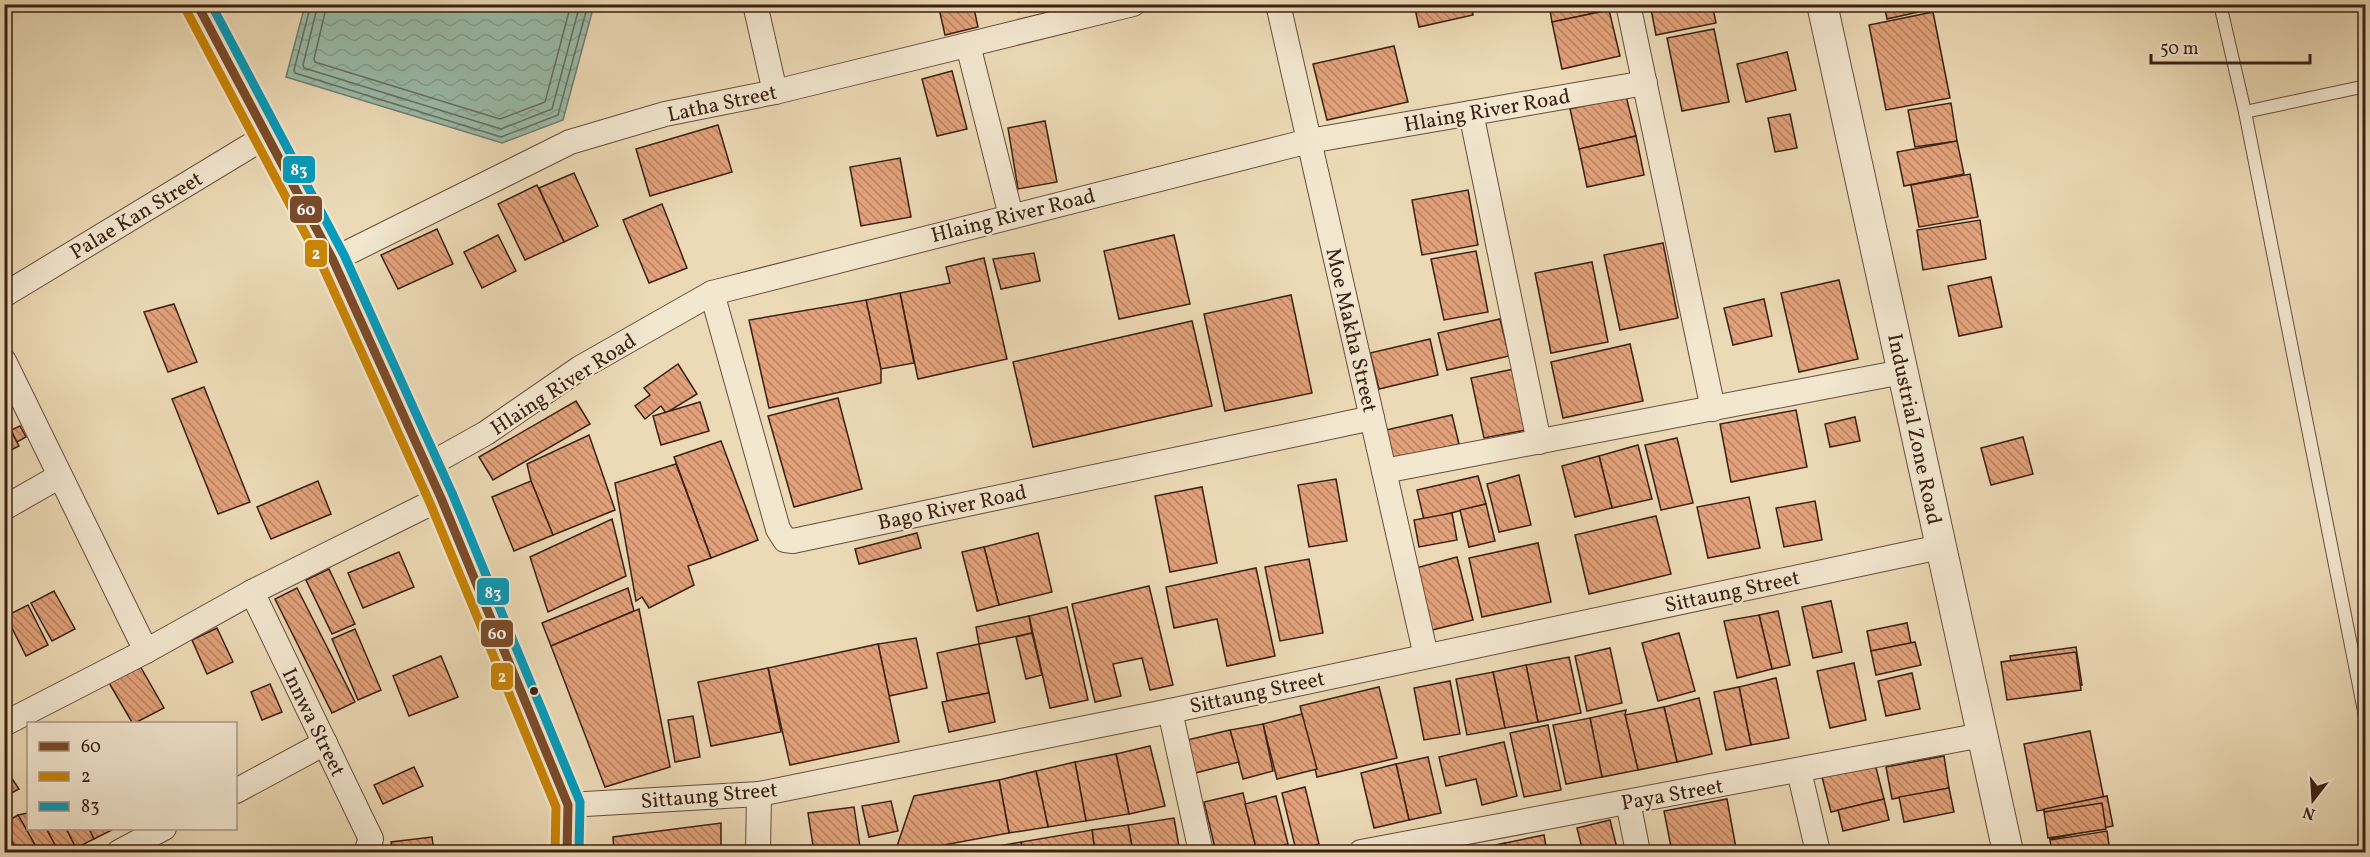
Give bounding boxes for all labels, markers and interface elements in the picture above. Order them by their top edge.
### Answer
scale bar [2151,27,2310,65]
text: 50 m [2160,37,2199,62]
street label: Latha Street [665,79,780,130]
street label: Hlaing River Road [1402,83,1573,140]
line badge: 83 [282,155,316,184]
text: 83 [291,160,307,182]
street label: Palae Kan Street [65,165,209,267]
street label: Hlaing River Road [928,182,1099,251]
line badge: 60 [289,195,323,224]
text: 60 [297,200,315,222]
line badge: 2 [304,239,328,268]
text: 2 [312,244,320,266]
street label: Moe Makha Street [1317,245,1384,416]
street label: Hlaing River Road [485,327,642,443]
street label: Industrial Zone Road [1879,331,1948,528]
street label: Bago River Road [875,479,1029,538]
street label: Sittaung Street [1662,564,1802,621]
line badge: 83 [476,577,510,606]
text: 83 [485,583,501,605]
line badge: 60 [480,619,514,648]
text: 60 [488,624,506,646]
line badge: 2 [490,662,514,691]
street label: Innwa Street [274,663,351,782]
street label: Sittaung Street [1187,665,1327,722]
text: 2 [498,667,506,689]
unlabelled marker [528,685,540,697]
legend [27,722,237,830]
text: 60 [81,735,101,760]
text: 2 [81,765,91,790]
north arrow [2283,770,2343,830]
street label: Paya Street [1619,772,1726,819]
street label: Sittaung Street [639,776,779,817]
text: 83 [81,795,99,820]
text: N [2300,800,2318,825]

